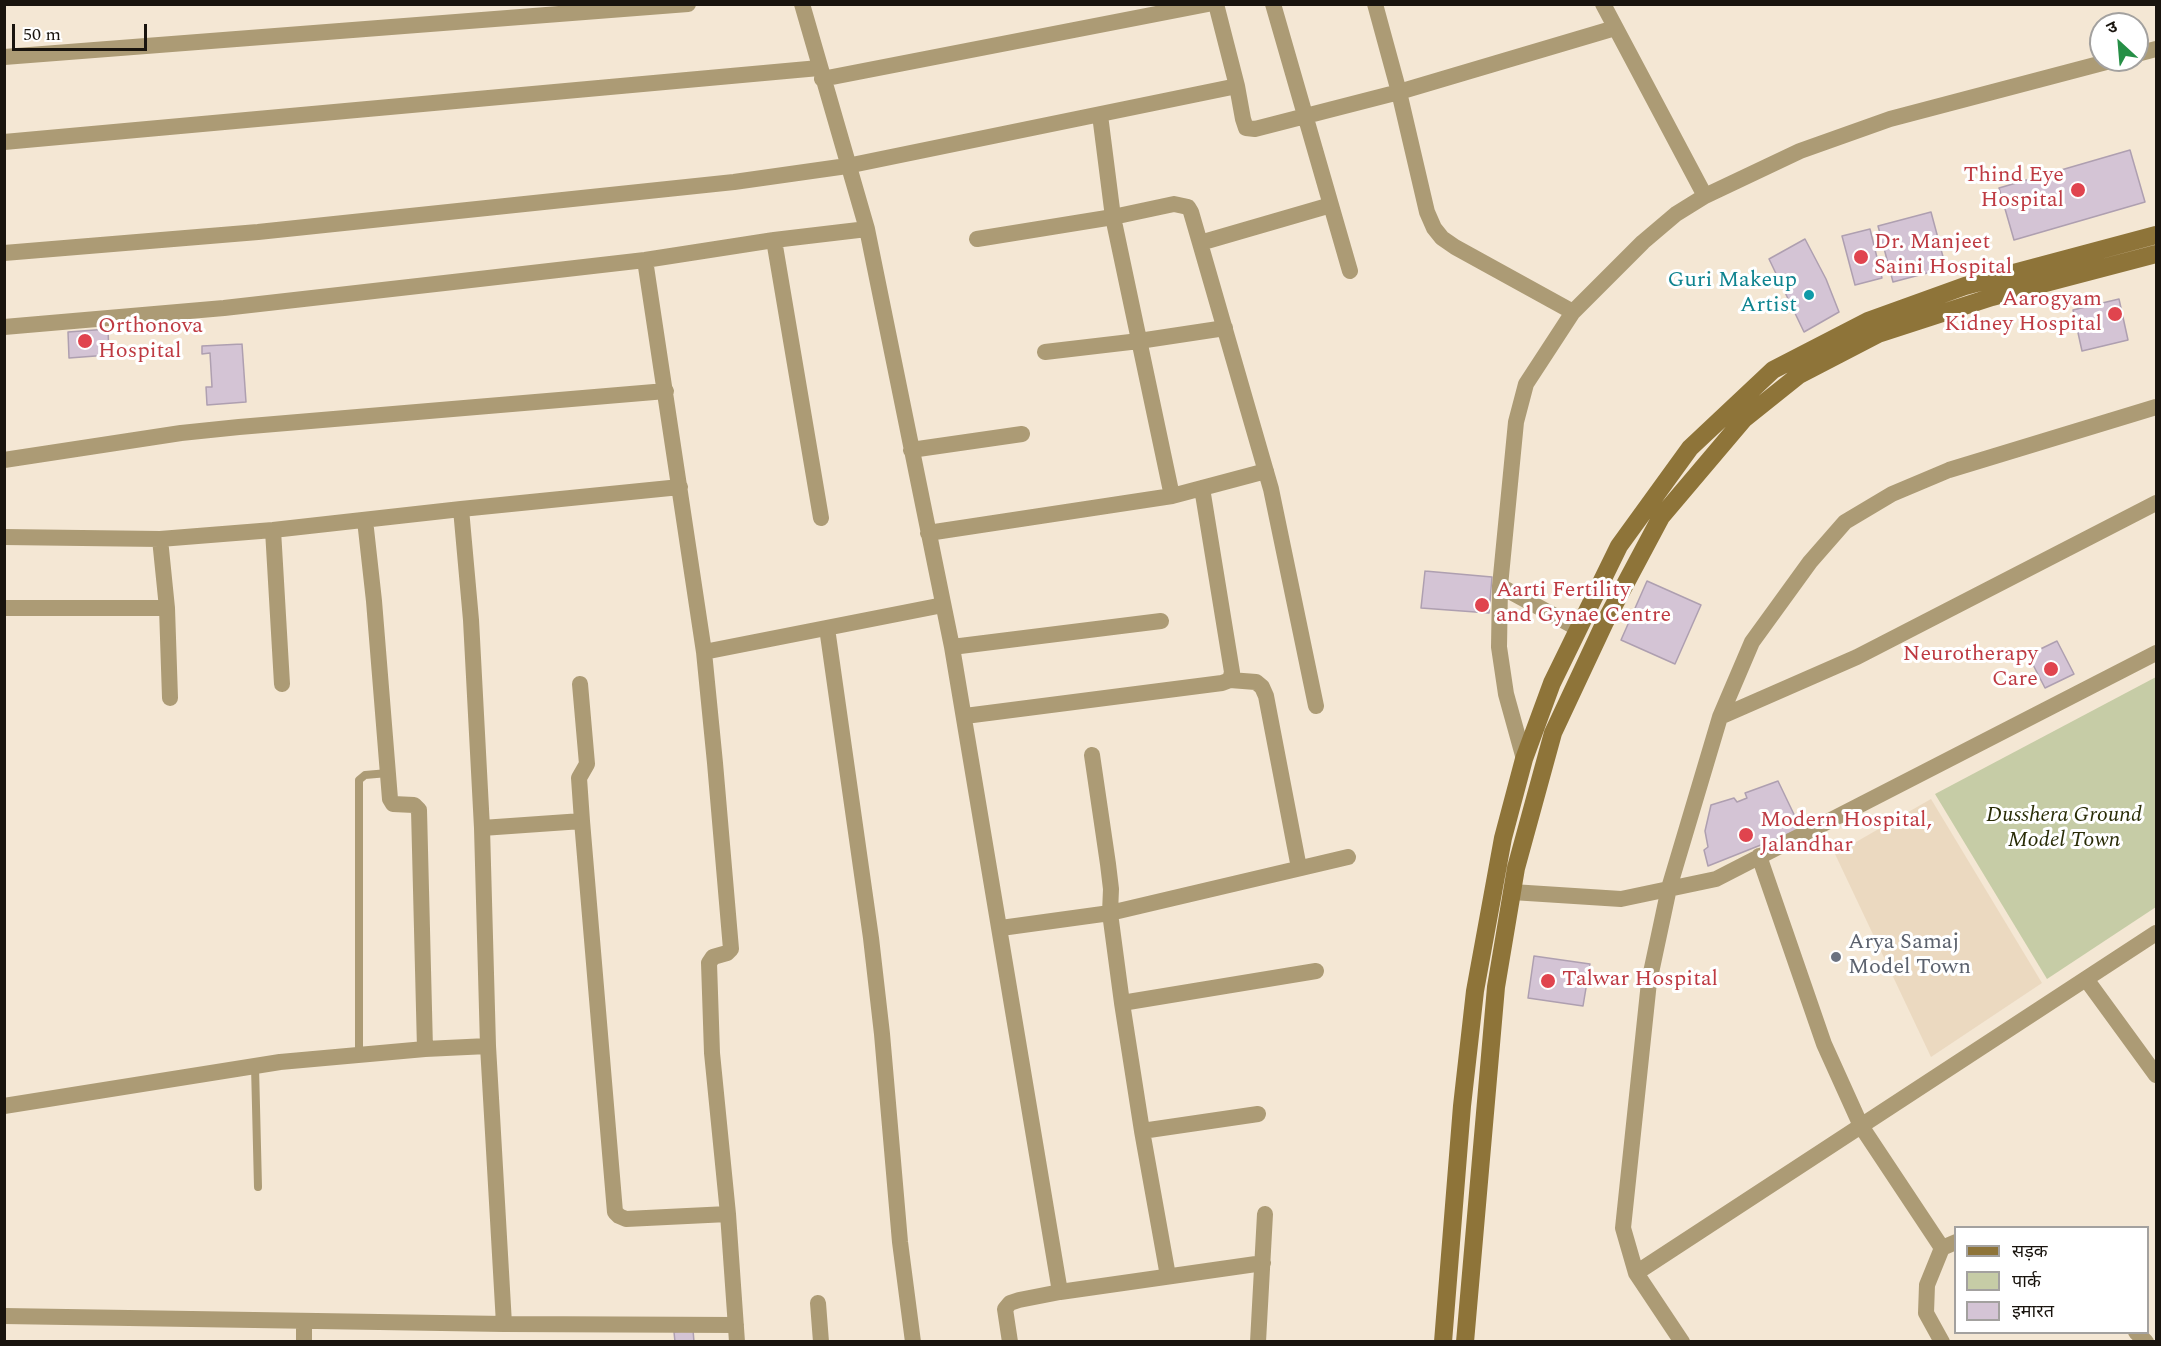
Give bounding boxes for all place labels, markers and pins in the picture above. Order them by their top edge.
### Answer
place label: Thind Eye Hospital [1963,164,2064,216]
marker: Thind Eye Hospital [2069,181,2087,199]
place label: Dr. Manjeet Saini Hospital [1874,231,2012,282]
marker: Dr. Manjeet Saini Hospital [1852,248,1870,266]
place label: Guri Makeup Artist [1668,269,1797,320]
marker: Guri Makeup Artist [1802,288,1816,302]
place label: Aarogyam Kidney Hospital [1944,288,2102,340]
marker: Aarogyam Kidney Hospital [2106,305,2124,323]
place label: Orthonova Hospital [98,315,203,366]
marker: Orthonova Hospital [76,332,94,350]
place label: Aarti Fertility and Gynae Centre [1496,579,1671,630]
marker: Aarti Fertility and Gynae Centre [1473,596,1491,614]
place label: Neurotherapy Care [1903,643,2038,694]
marker: Neurotherapy Care [2042,660,2060,678]
place label: Modern Hospital, Jalandhar [1760,809,1932,860]
marker: Modern Hospital, Jalandhar [1737,826,1755,844]
place label: Arya Samaj Model Town [1848,931,1971,982]
marker: Arya Samaj Model Town [1829,950,1843,964]
place label: Talwar Hospital [1562,968,1718,994]
marker: Talwar Hospital [1539,972,1557,990]

